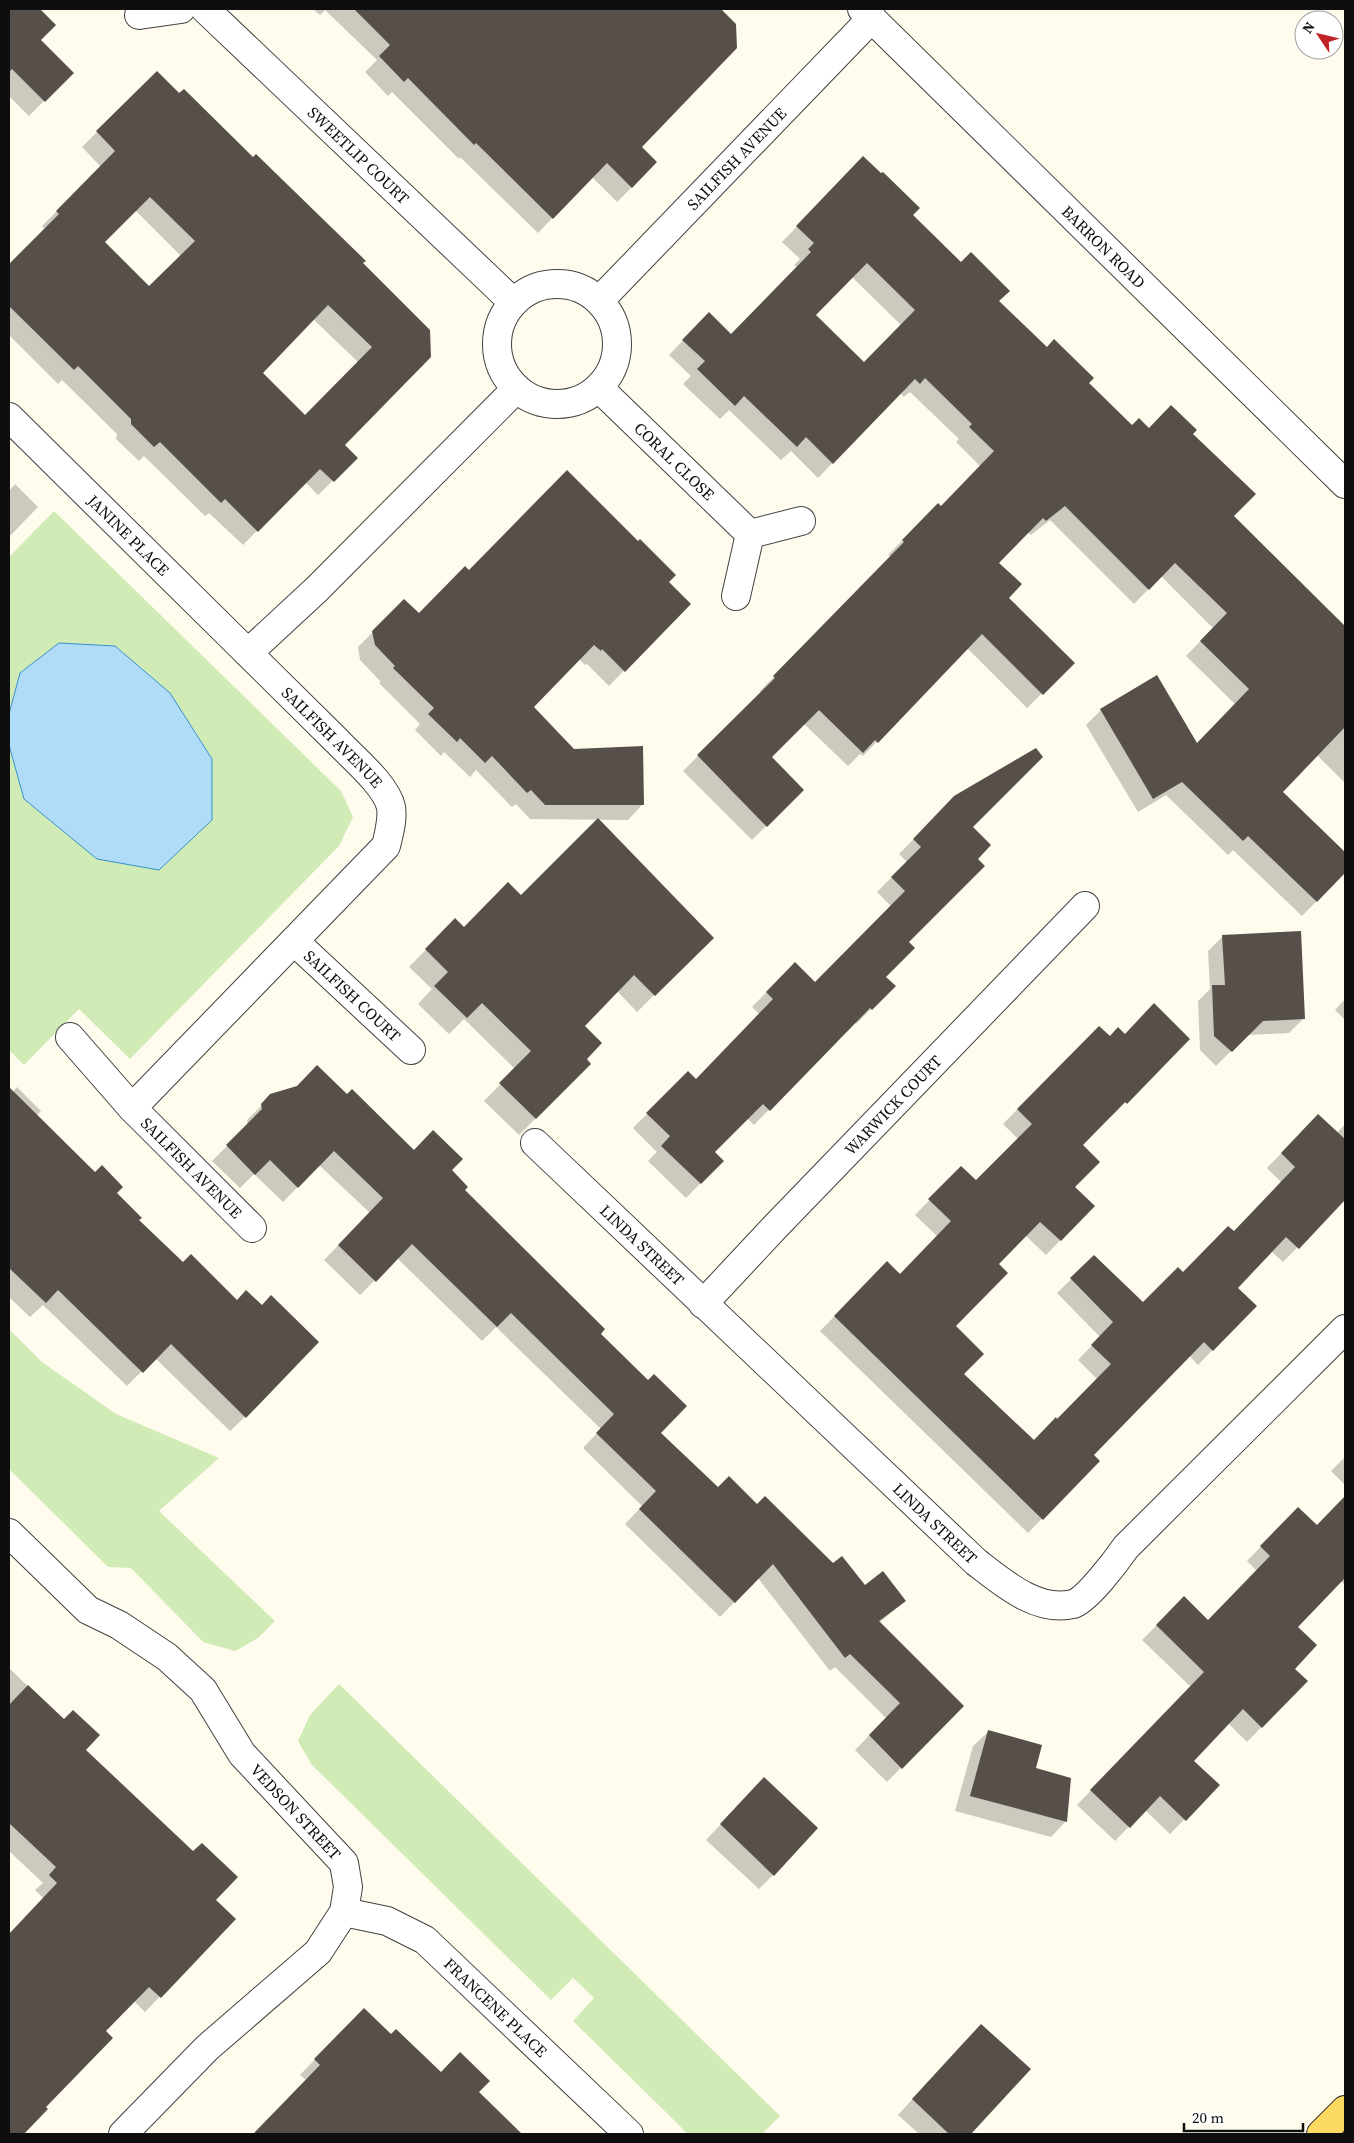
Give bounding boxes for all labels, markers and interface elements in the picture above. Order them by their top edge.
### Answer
north arrow [1294,10,1344,60]
text: N [1297,18,1319,37]
street label: SWEETLIP COURT [303,101,414,209]
street label: SAILFISH AVENUE [682,102,791,215]
street label: BARRON ROAD [1057,200,1151,293]
street label: CORAL CLOSE [630,417,720,505]
street label: JANINE PLACE [82,489,175,581]
street label: SAILFISH AVENUE [277,682,388,792]
street label: SAILFISH COURT [299,945,406,1046]
street label: WARWICK COURT [839,1050,947,1160]
street label: SAILFISH AVENUE [136,1112,247,1223]
street label: LINDA STREET [595,1200,689,1291]
street label: LINDA STREET [888,1478,982,1569]
street label: VEDSON STREET [246,1759,346,1864]
street label: FRANCENE PLACE [439,1953,552,2062]
scale bar [1184,2100,1303,2132]
text: 20 m [1192,2107,1224,2128]

